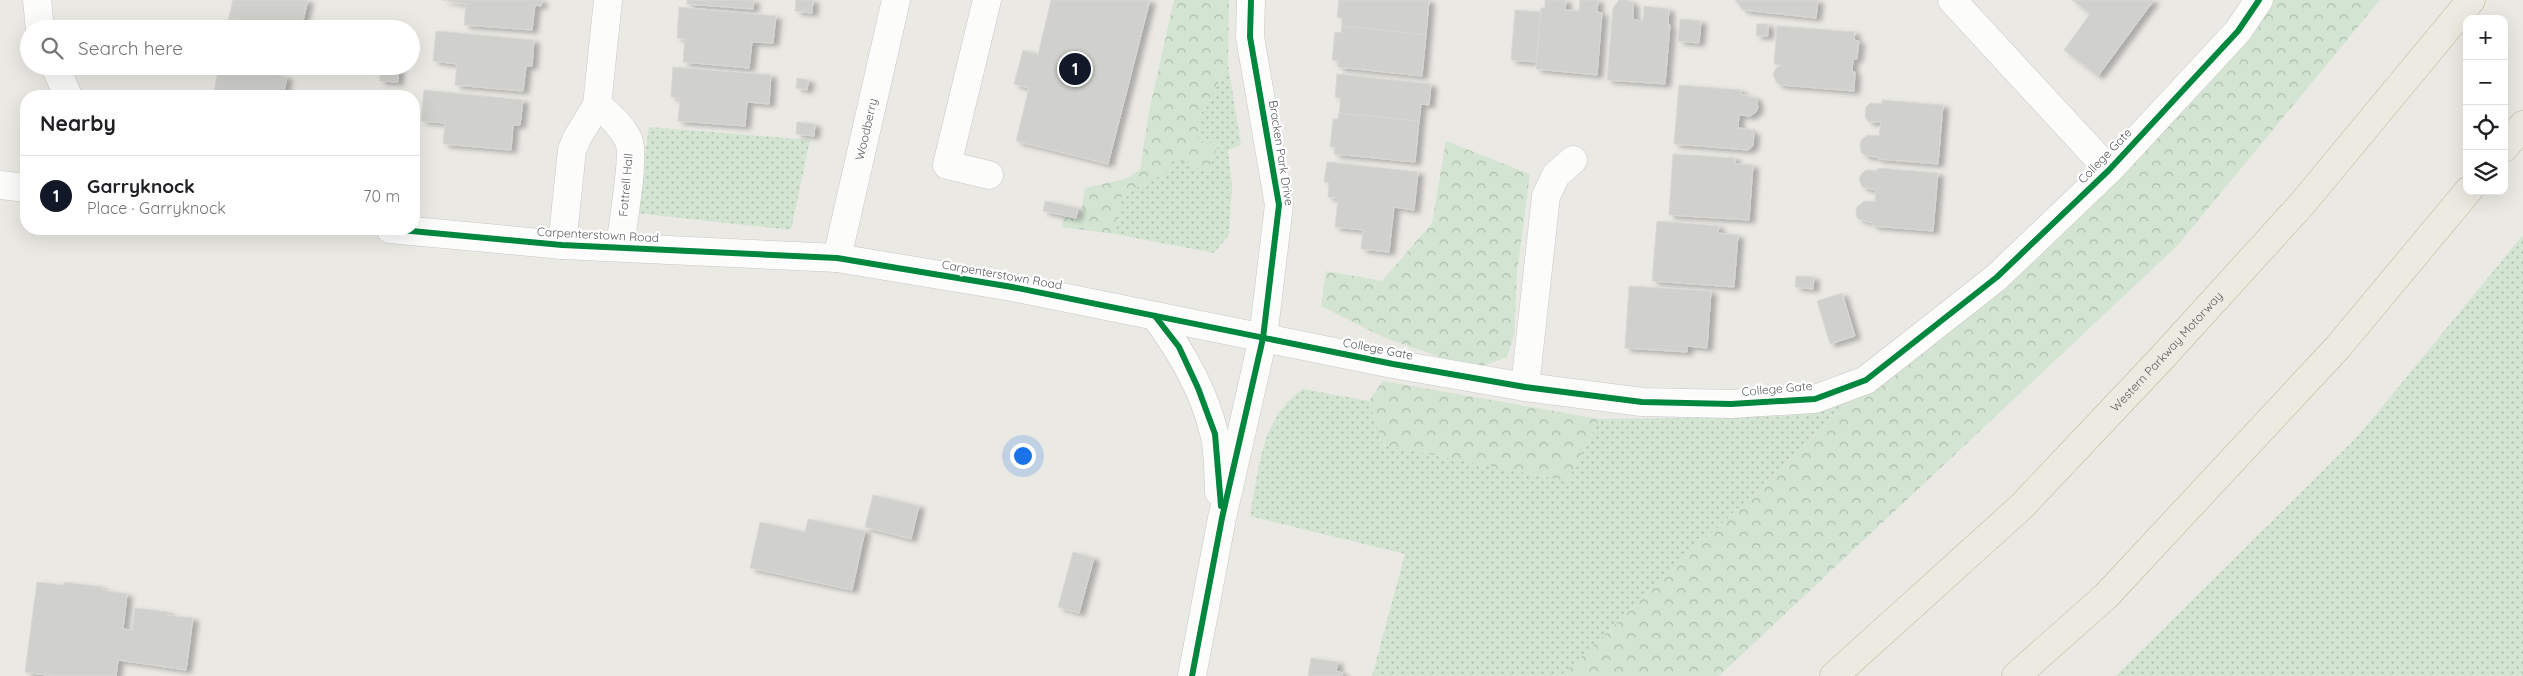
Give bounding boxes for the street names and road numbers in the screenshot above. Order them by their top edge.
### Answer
street label: Woodberry [852,97,880,162]
street label: Bracken Park Drive [1266,99,1297,207]
street label: College Gate [2075,125,2135,186]
street label: Fottrell Hall [615,153,636,217]
street label: Carpenterstown Road [537,224,659,245]
street label: Carpenterstown Road [941,257,1063,292]
street label: Western Parkway Motorway [2107,288,2226,415]
street label: College Gate [1342,334,1415,363]
street label: College Gate [1741,378,1813,399]

